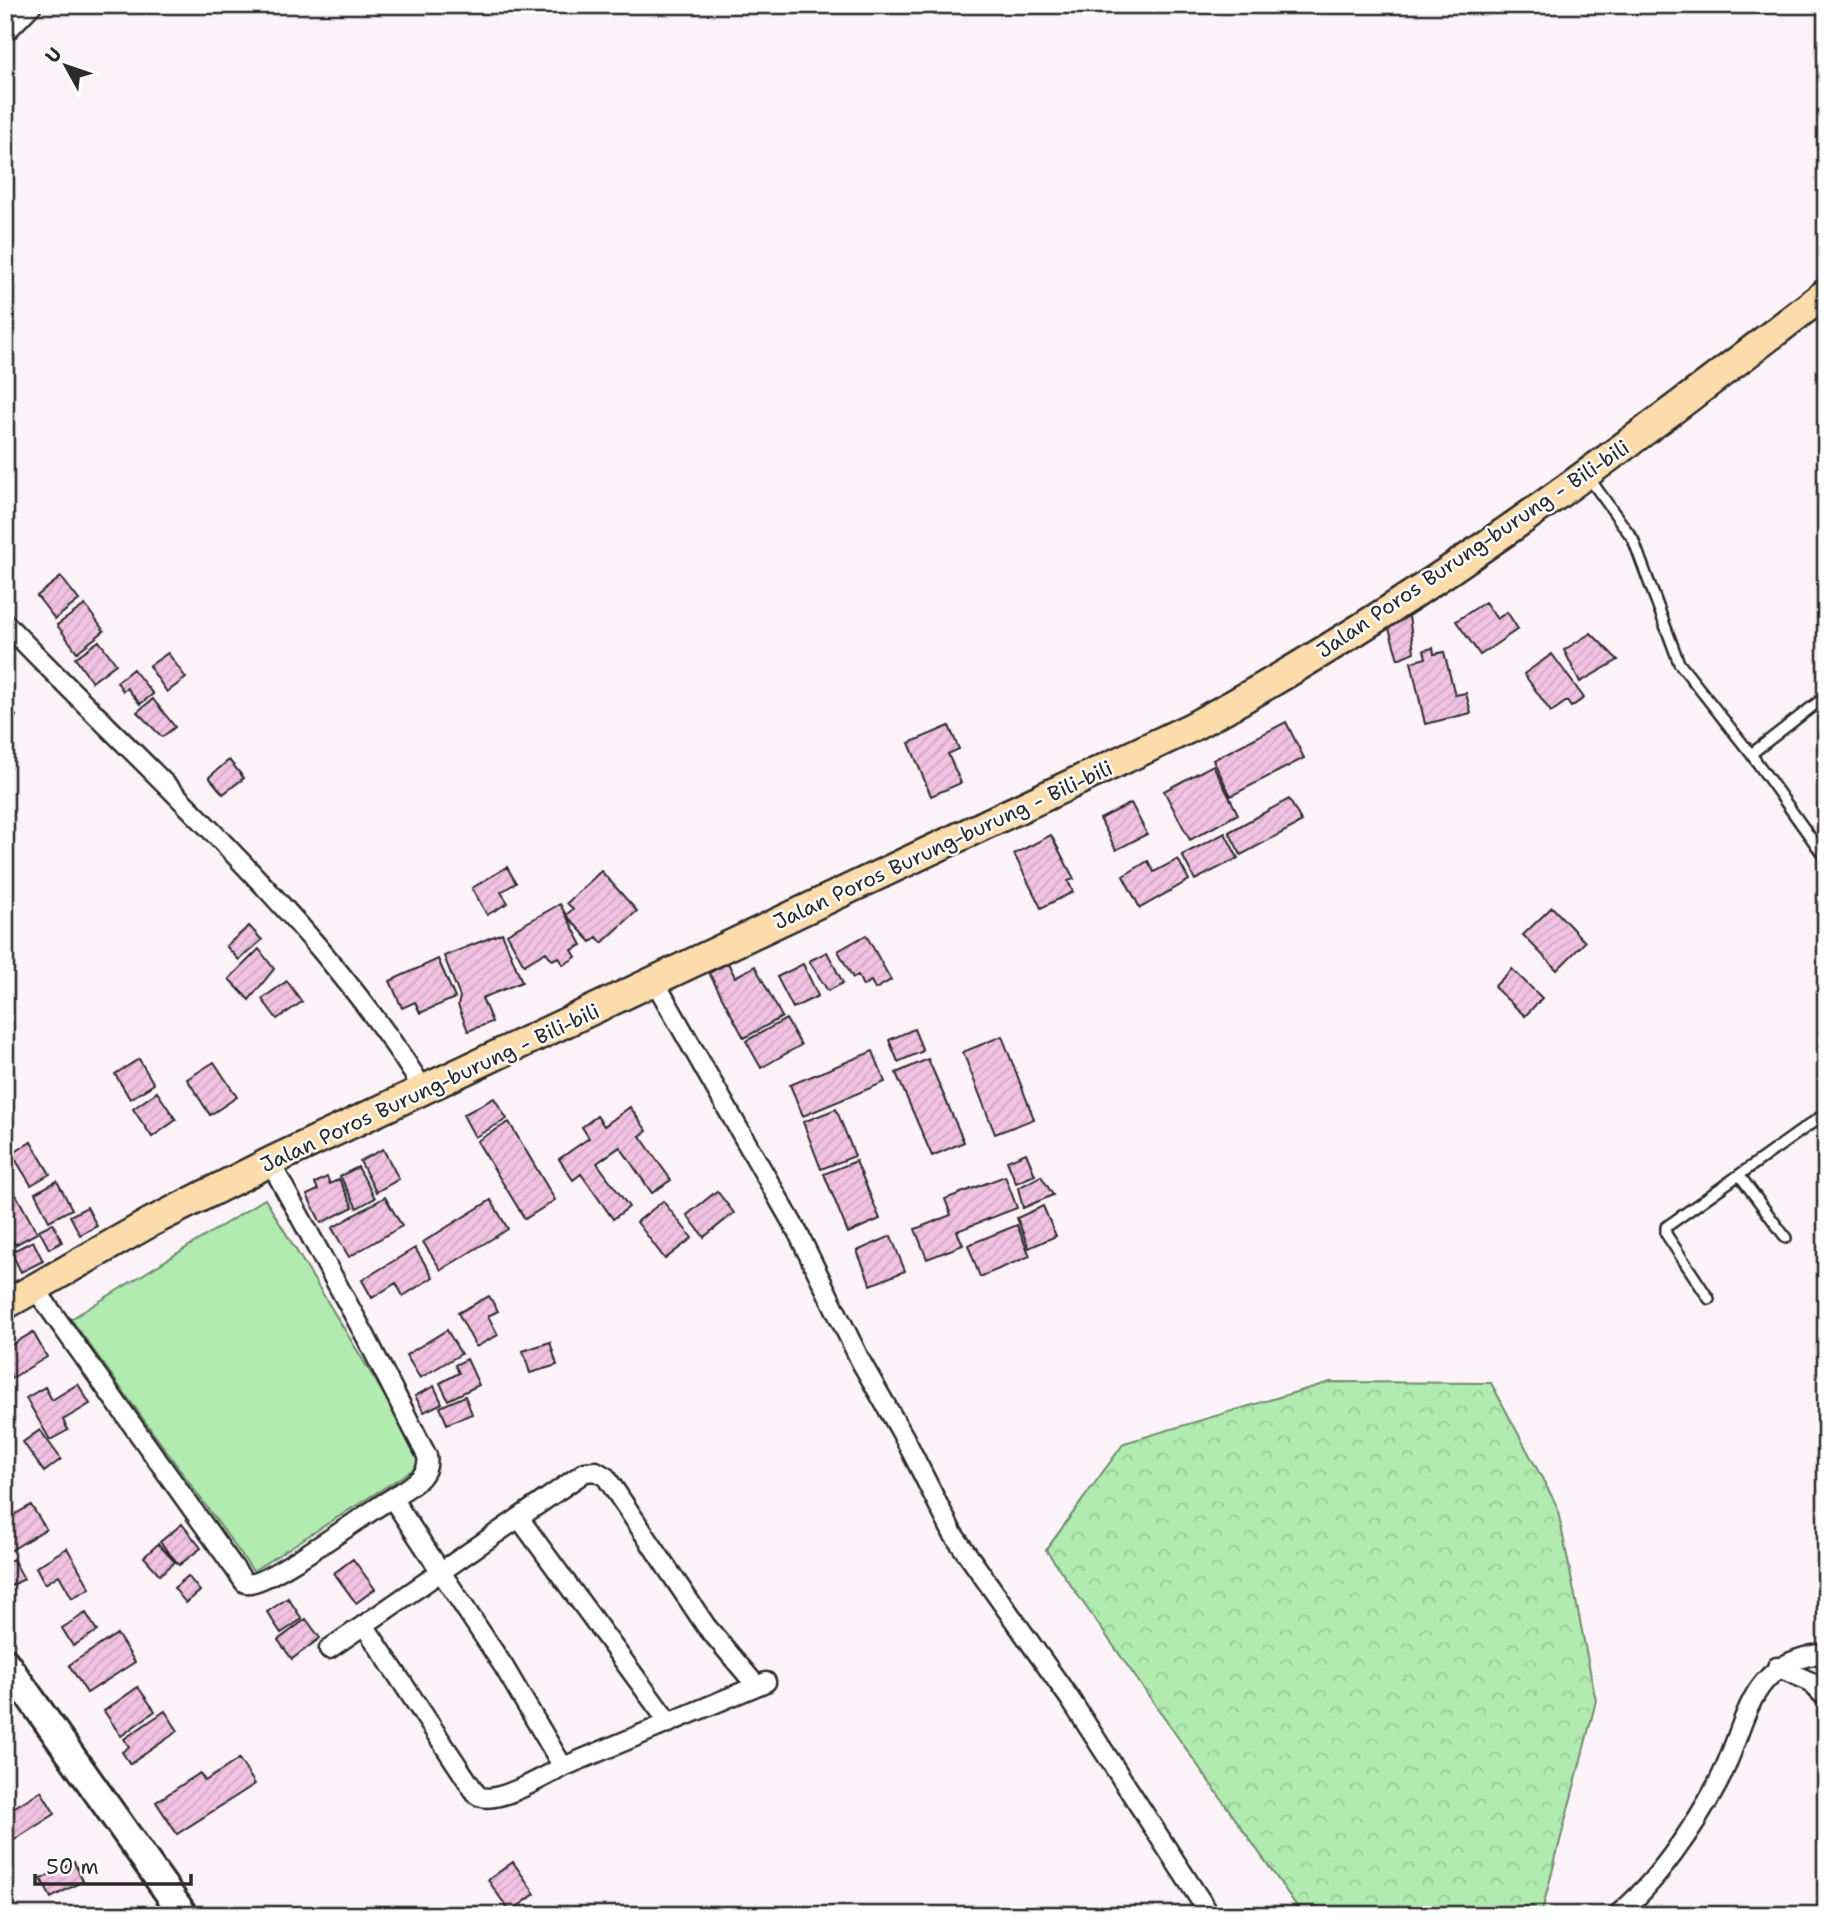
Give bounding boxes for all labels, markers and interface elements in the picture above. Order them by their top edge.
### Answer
north arrow [32,32,102,102]
text: U [40,42,67,68]
street label: Jalan Poros Burung-burung - Bili-bili [1311,434,1635,664]
street label: Jalan Poros Burung-burung - Bili-bili [769,754,1117,936]
street label: Jalan Poros Burung-burung - Bili-bili [256,997,604,1179]
scale bar [35,1843,191,1887]
text: 50 m [46,1853,99,1881]

